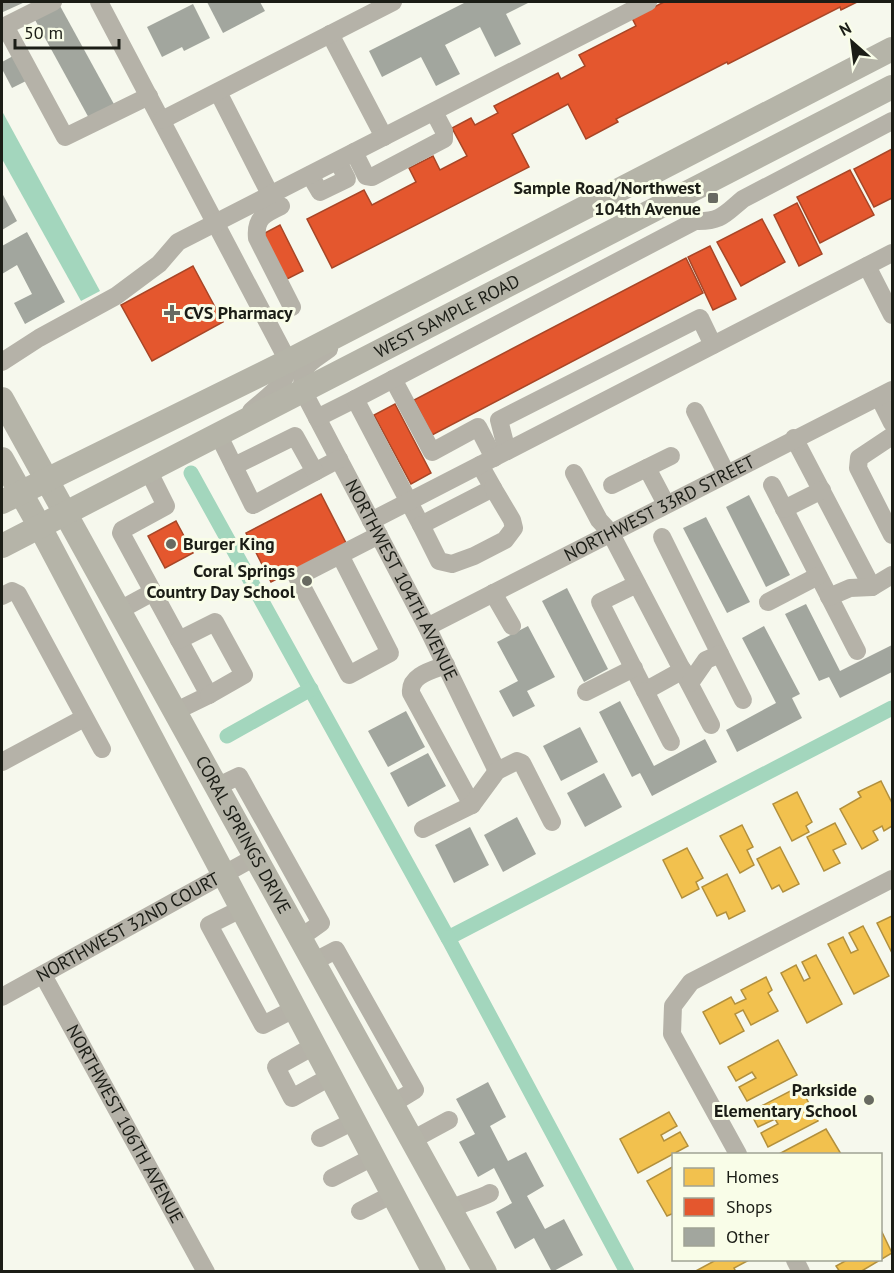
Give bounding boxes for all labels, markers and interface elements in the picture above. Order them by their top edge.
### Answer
scale bar [15,12,118,50]
north arrow [822,12,882,72]
text: N [836,17,854,40]
text: 50 m [24,21,63,44]
place label: Sample Road/Northwest 104th Avenue [513,176,702,220]
marker: Sample Road/Northwest 104th Avenue [706,191,720,205]
street label: WEST SAMPLE ROAD [370,269,524,363]
place label: CVS Pharmacy [184,301,293,324]
marker: CVS Pharmacy [165,306,179,320]
street label: NORTHWEST 33RD STREET [560,450,758,566]
street label: NORTHWEST 104TH AVENUE [340,475,463,684]
place label: Burger King [183,532,275,555]
marker: Burger King [164,537,178,551]
place label: Coral Springs Country Day School [146,559,296,603]
marker: Coral Springs Country Day School [300,574,314,588]
street label: CORAL SPRINGS DRIVE [191,751,296,918]
street label: NORTHWEST 32ND COURT [32,867,224,987]
street label: NORTHWEST 106TH AVENUE [61,1020,189,1227]
place label: Parkside Elementary School [714,1078,858,1122]
marker: Parkside Elementary School [862,1093,876,1107]
legend [672,1153,882,1261]
text: Homes [726,1165,779,1188]
text: Shops [726,1195,772,1218]
text: Other [726,1225,770,1248]

